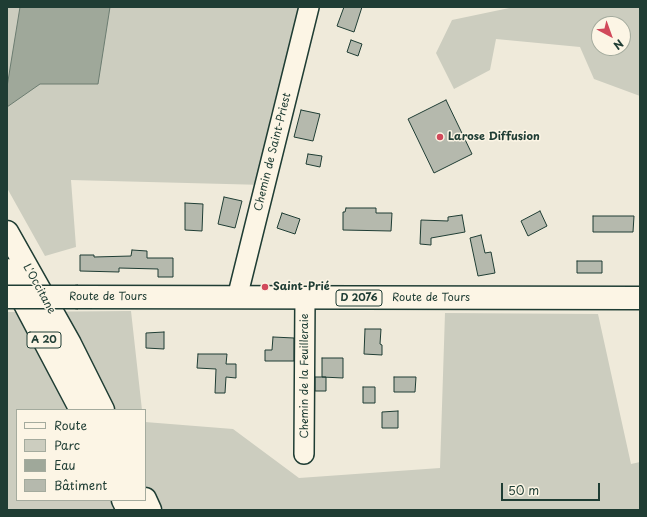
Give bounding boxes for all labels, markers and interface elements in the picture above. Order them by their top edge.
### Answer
north arrow [591,16,631,56]
text: N [610,35,627,54]
street label: Chemin de Saint-Priest [252,91,294,213]
place label: Larose Diffusion [448,130,540,144]
marker: Larose Diffusion [435,132,445,142]
street label: L'Occitane [20,262,58,316]
place label: Saint-Prié [273,280,330,294]
marker: Saint-Prié [260,282,270,292]
street label: Route de Tours [69,290,147,304]
road number: D 2076 [336,290,382,306]
street label: Route de Tours [392,291,470,305]
street label: Chemin de la Feuilleraie [298,313,312,439]
road number: A 20 [27,332,61,348]
legend [16,409,146,501]
text: Route [54,416,87,434]
text: Parc [54,436,80,454]
text: Eau [54,456,76,474]
scale bar [503,475,602,501]
text: Bâtiment [54,476,107,494]
text: 50 m [508,481,539,499]

